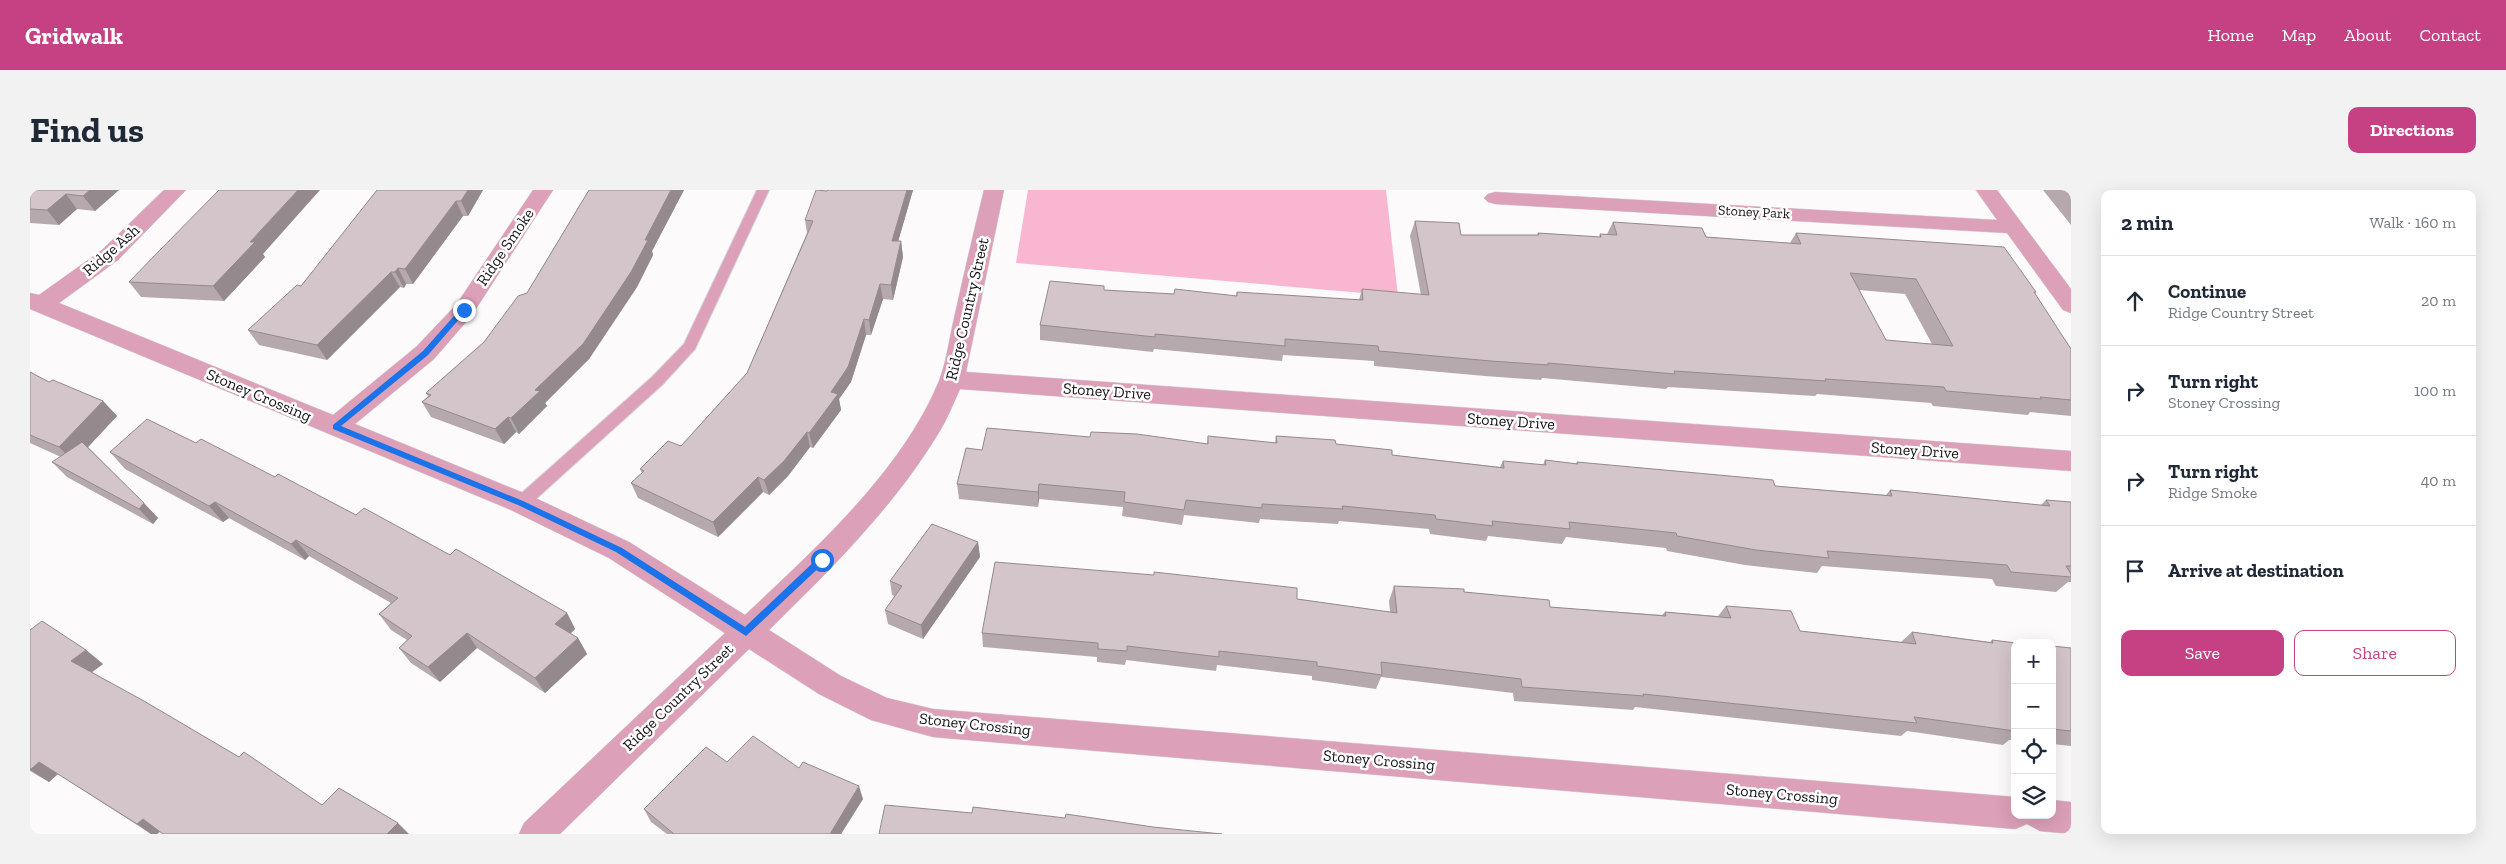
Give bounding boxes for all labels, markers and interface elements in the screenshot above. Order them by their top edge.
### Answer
text: Gridwalk [25,21,123,50]
text: Home [2207,24,2254,46]
text: Map [2282,24,2316,46]
text: About [2344,24,2391,46]
text: Contact [2419,24,2481,46]
button: Directions [2348,107,2476,153]
text: Find us [30,109,144,151]
street label: Stoney Park [1718,202,1791,222]
street label: Ridge Smoke [472,205,538,289]
text: 2 min [2121,210,2173,235]
text: Walk · 160 m [2369,213,2456,232]
street label: Ridge Ash [79,220,143,280]
street label: Ridge Country Street [941,236,993,382]
text: Continue [2168,280,2246,303]
icon: ahead [2121,287,2149,315]
text: 20 m [2421,291,2456,310]
route end [453,299,476,322]
text: Ridge Country Street [2168,303,2314,322]
street label: Stoney Crossing [204,364,315,426]
text: Turn right [2168,370,2258,393]
icon: right [2121,377,2149,405]
street label: Stoney Drive [1062,378,1152,404]
text: 100 m [2414,381,2456,400]
text: Stoney Crossing [2168,393,2280,412]
street label: Stoney Drive [1466,408,1556,434]
street label: Stoney Drive [1870,437,1960,463]
text: Turn right [2168,460,2258,483]
icon: right [2121,467,2149,495]
text: 40 m [2421,471,2456,490]
text: Ridge Smoke [2168,483,2257,502]
route start [811,549,834,572]
icon: arrive [2121,557,2149,585]
text: Arrive at destination [2168,559,2344,582]
button: Save [2121,630,2284,676]
button: Share [2294,630,2456,676]
street label: Ridge Country Street [619,639,737,755]
map controls [2011,639,2056,819]
button: + [2011,639,2056,684]
button: − [2011,684,2056,729]
street label: Stoney Crossing [918,709,1032,739]
button: locate [2011,729,2056,774]
street label: Stoney Crossing [1322,746,1436,774]
button: layers [2011,774,2056,819]
street label: Stoney Crossing [1725,780,1839,808]

